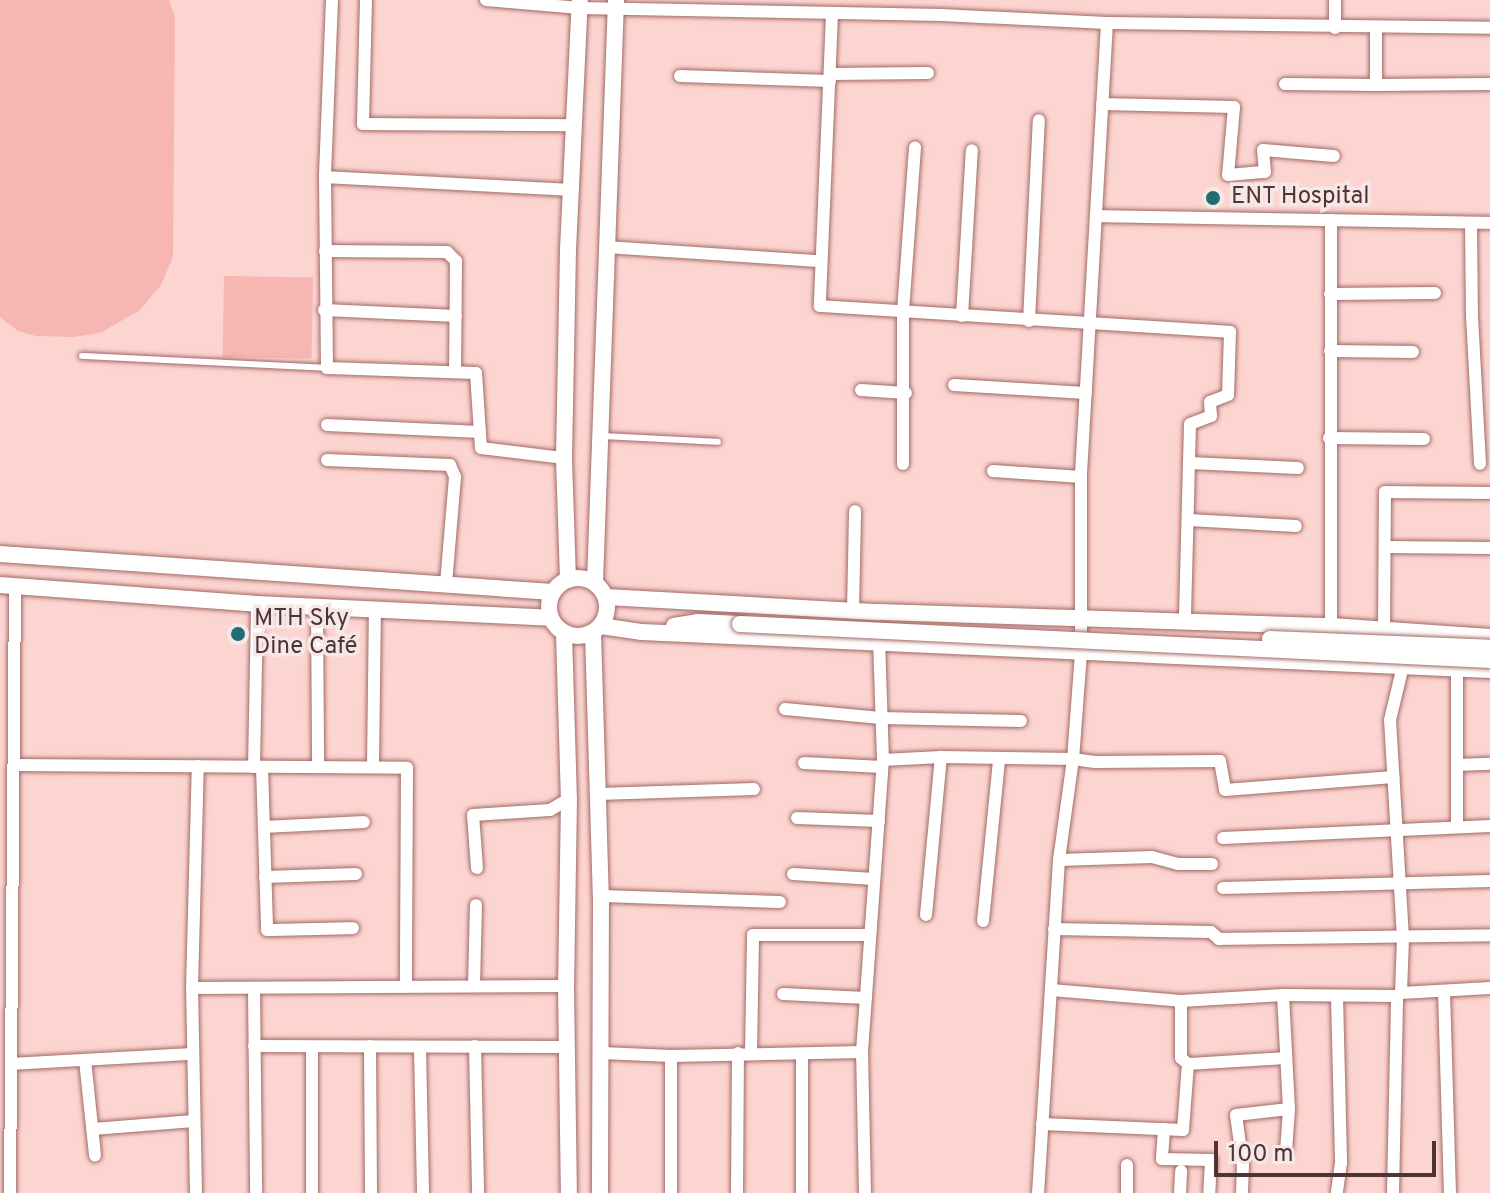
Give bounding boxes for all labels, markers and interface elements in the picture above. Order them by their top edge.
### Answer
place label: ENT Hospital [1231,184,1370,212]
marker: ENT Hospital [1202,187,1224,209]
place label: MTH Sky Dine Café [254,606,357,662]
marker: MTH Sky Dine Café [229,625,247,643]
scale bar [1218,1125,1440,1175]
text: 100 m [1228,1140,1294,1170]

